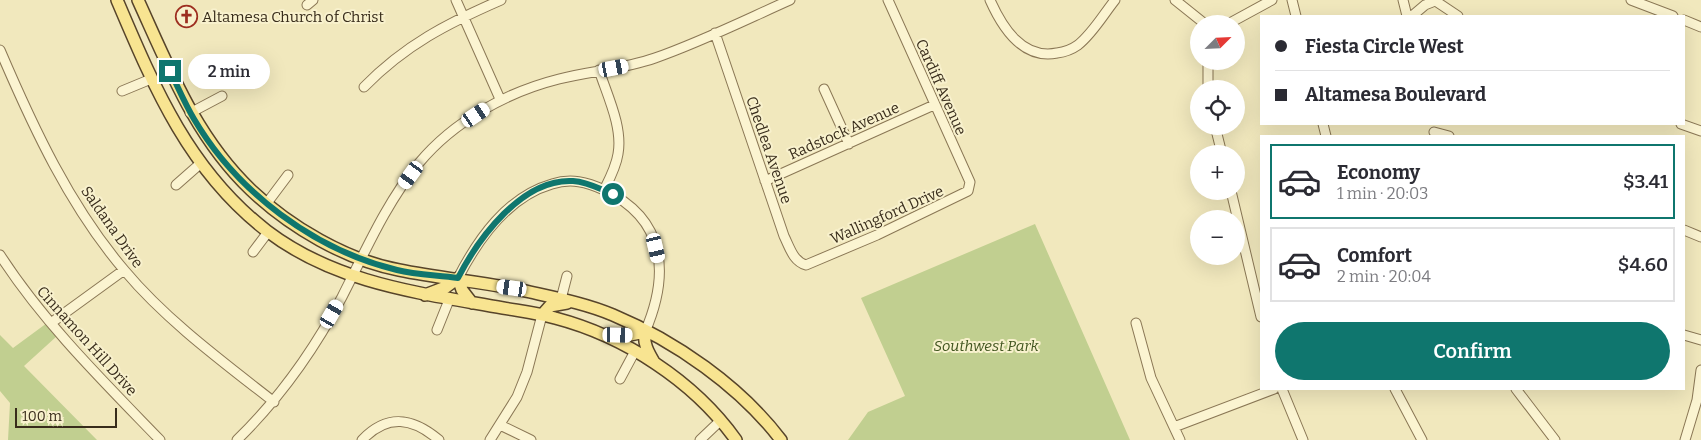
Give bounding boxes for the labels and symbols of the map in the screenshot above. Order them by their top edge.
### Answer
church icon: Altamesa Church of Christ [174,5,198,29]
place label: Altamesa Church of Christ [202,8,385,26]
north arrow [1190,15,1245,70]
street label: Cardiff Avenue [912,36,970,138]
callout: 2 min [188,54,270,88]
car [597,58,630,78]
route end [159,60,181,82]
street label: Chedlea Avenue [742,94,796,206]
street label: Radstock Avenue [786,98,902,164]
car [459,100,492,130]
car [396,158,425,192]
street label: Wallingford Drive [828,182,946,248]
street label: Saldana Drive [77,183,147,271]
route start [602,183,624,205]
car [645,232,666,264]
car [496,278,527,298]
street label: Cinnamon Hill Drive [33,282,141,400]
car [318,297,345,331]
car [602,327,633,343]
park label: Southwest Park [933,337,1039,355]
scale bar [15,405,118,428]

